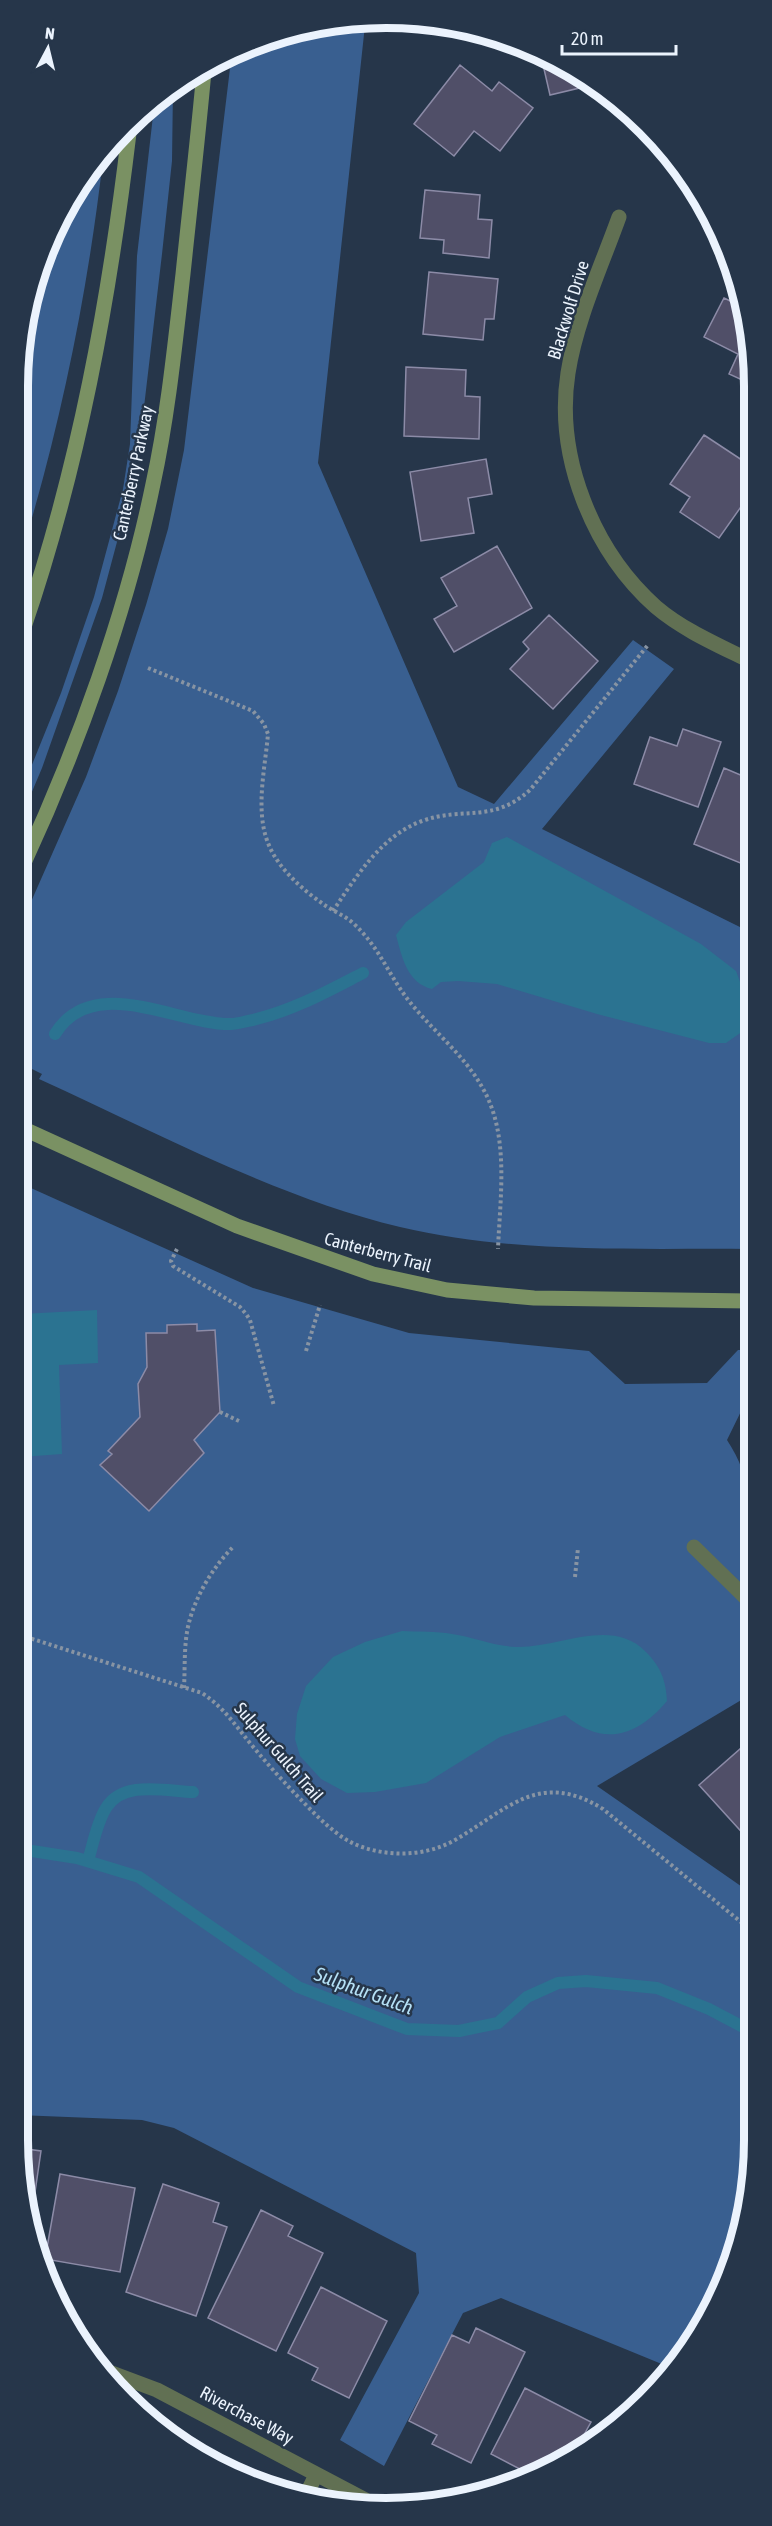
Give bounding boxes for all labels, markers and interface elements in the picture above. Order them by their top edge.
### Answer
north arrow [18,18,78,78]
scale bar [562,18,676,56]
text: N [44,24,56,43]
text: 20 m [571,28,603,49]
street label: Blackwolf Drive [543,258,593,362]
street label: Canterberry Parkway [108,404,158,542]
street label: Canterberry Trail [322,1228,434,1276]
street label: Sulphur Gulch Trail [230,1698,328,1806]
water label: Sulphur Gulch [311,1961,417,2019]
street label: Riverchase Way [197,2382,297,2448]

